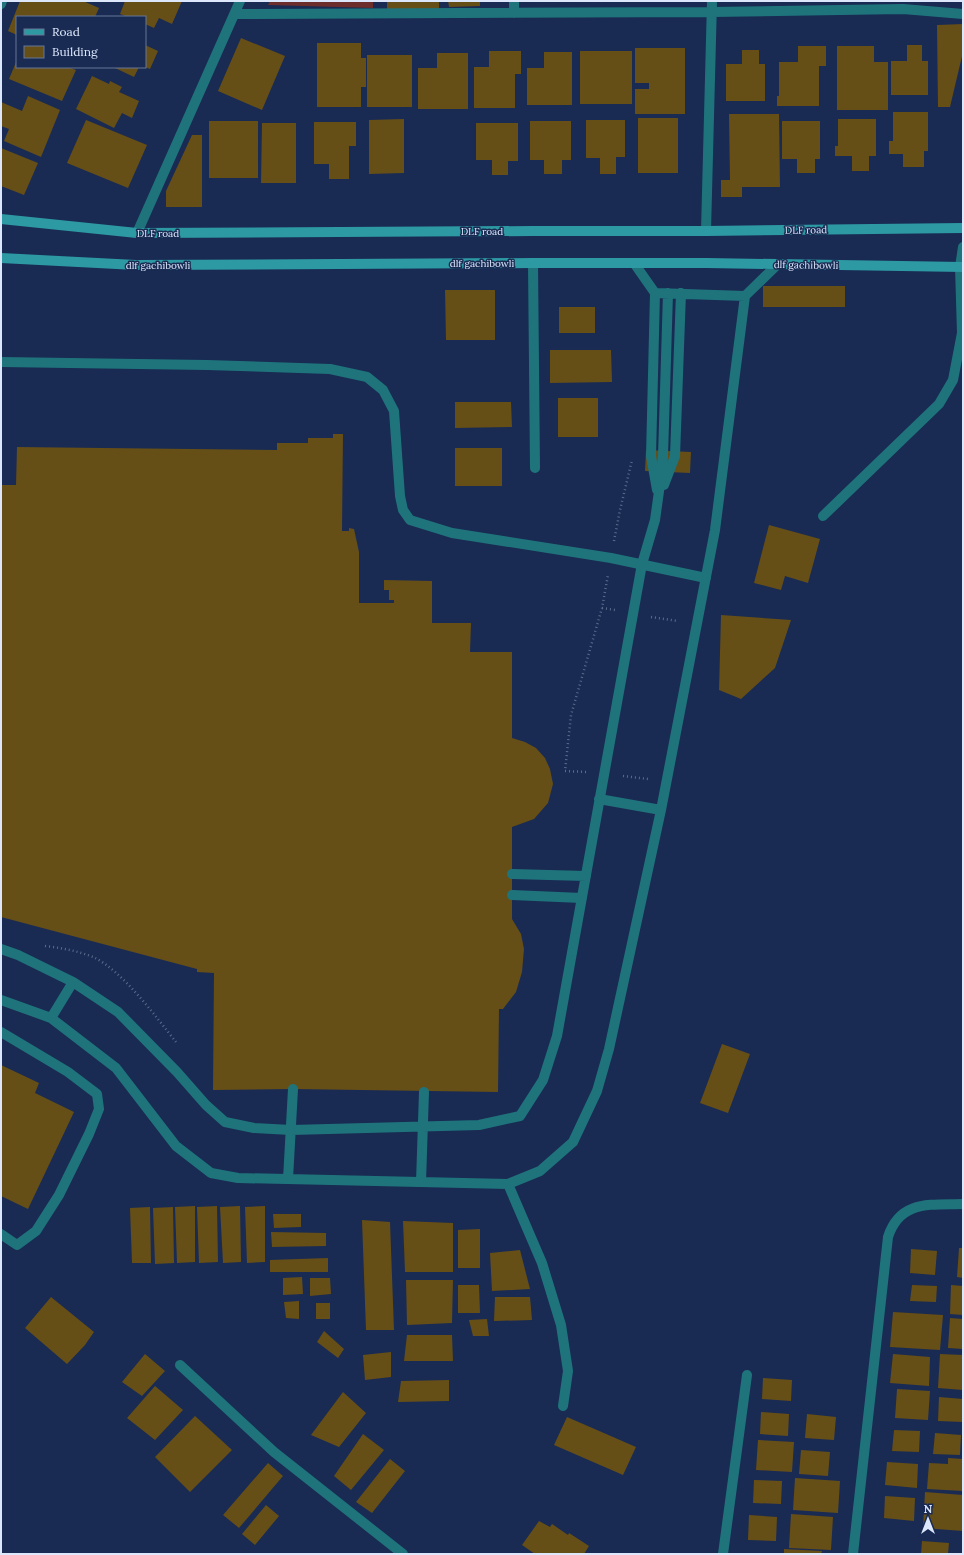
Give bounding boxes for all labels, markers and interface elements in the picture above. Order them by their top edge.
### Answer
legend [16,16,146,68]
text: Road [52,24,80,39]
text: Building [52,44,98,59]
street label: DLF road [785,223,827,237]
street label: DLF road [461,225,503,238]
street label: DLF road [137,227,179,240]
street label: dlf gachibowli [450,257,514,270]
street label: dlf gachibowli [774,258,839,272]
street label: dlf gachibowli [126,259,190,272]
north arrow [908,1499,948,1539]
text: N [924,1502,933,1516]

